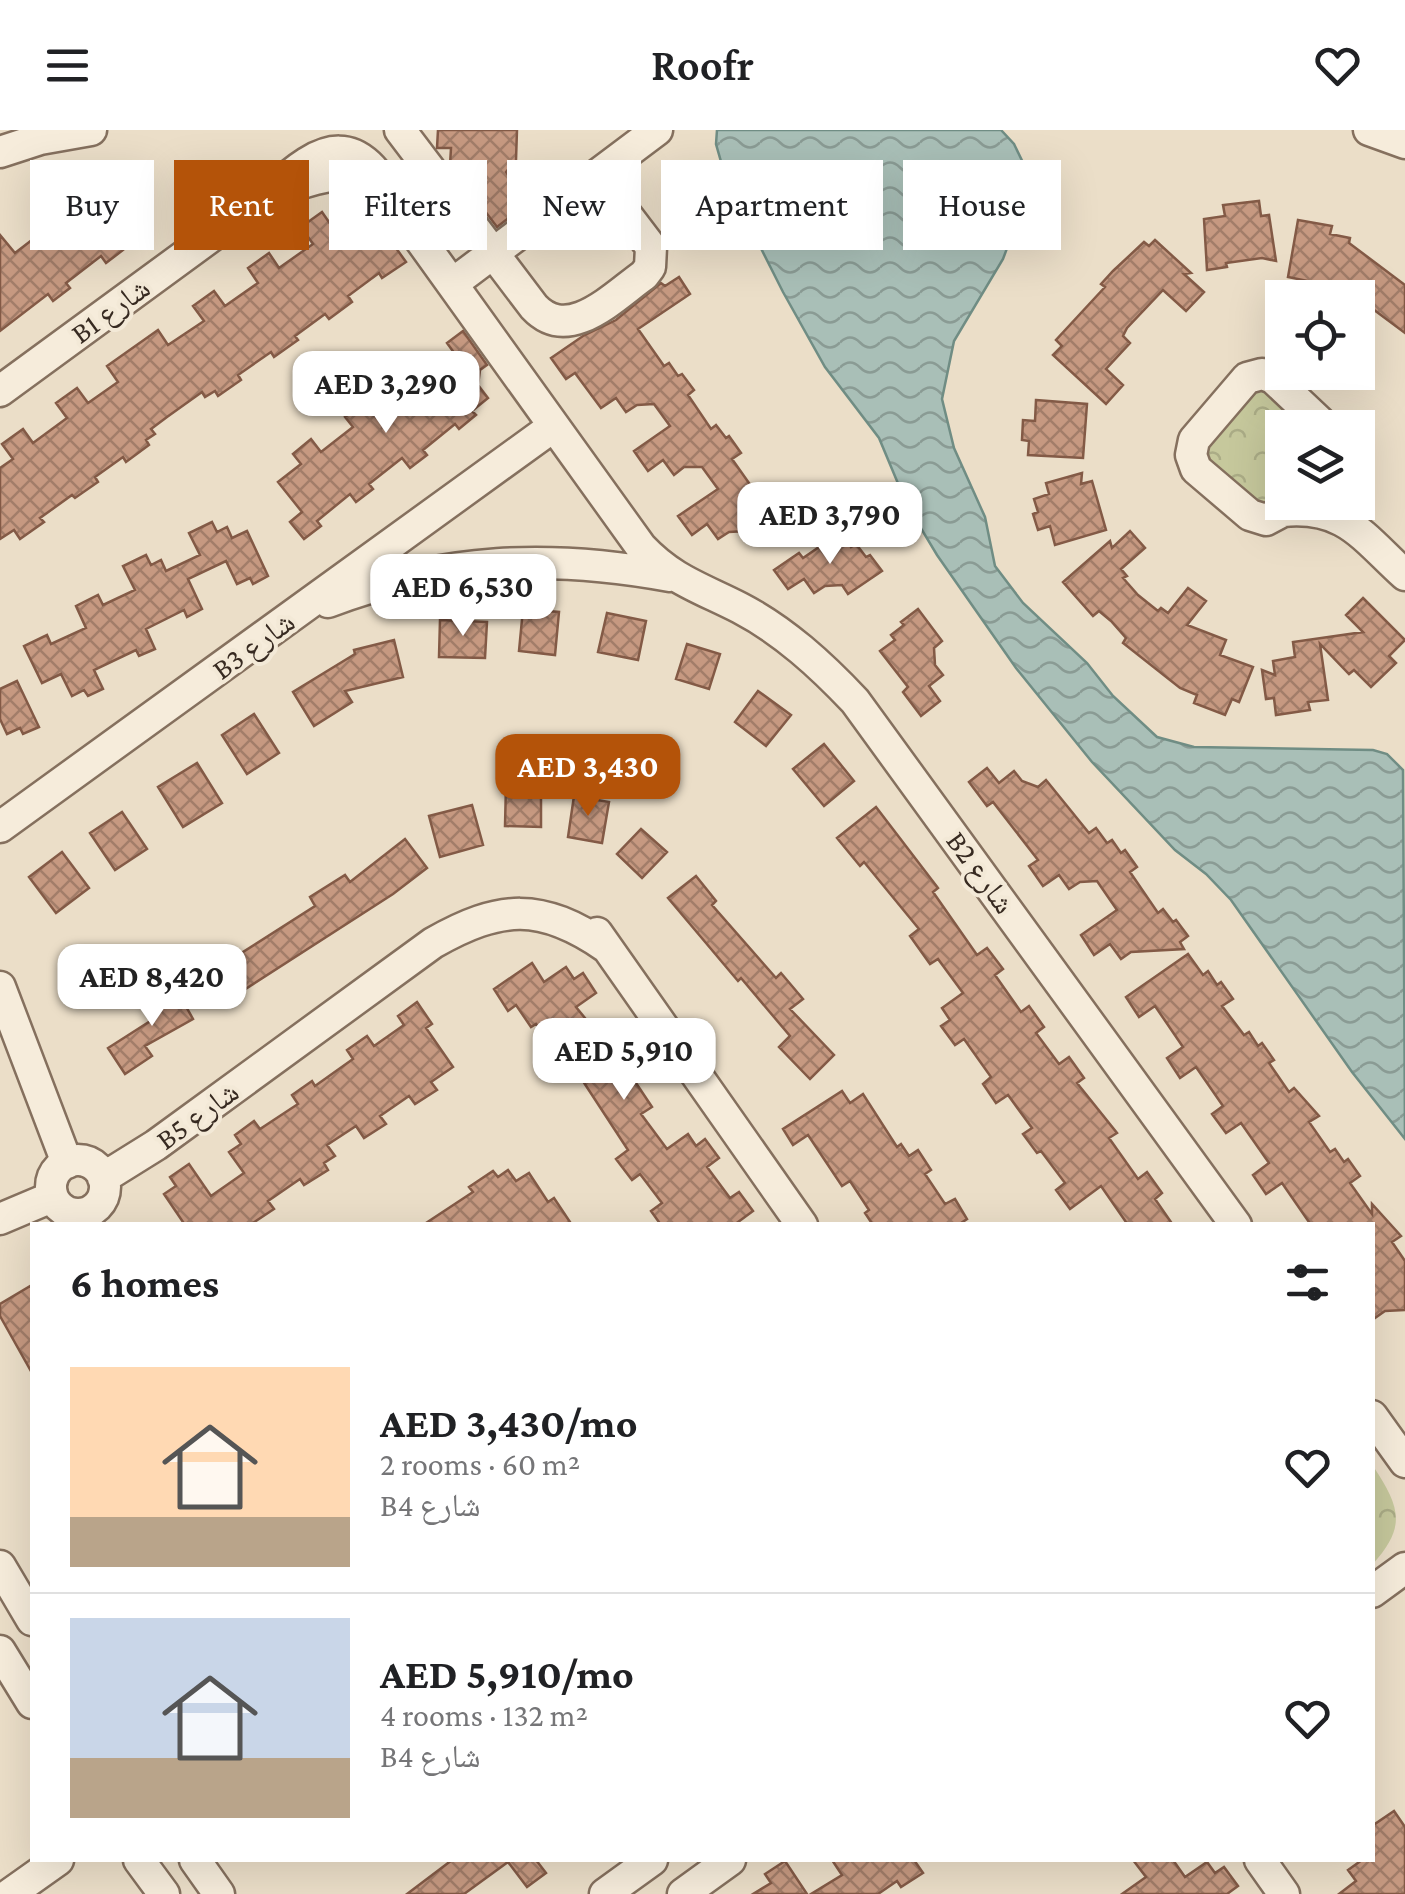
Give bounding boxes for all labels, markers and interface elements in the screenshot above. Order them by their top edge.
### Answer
icon: menu [40,38,95,93]
icon: heart [1310,38,1365,93]
text: Roofr [651,40,754,90]
chip: Buy [30,160,154,250]
chip: Rent [174,160,309,250]
chip: Filters [329,160,487,250]
chip: New [507,160,641,250]
chip: Apartment [661,160,883,250]
chip: House [903,160,1061,250]
street label: B1 شارع [64,270,157,352]
map controls [1265,280,1375,520]
button: locate [1265,280,1375,390]
pin: AED 3,290 [272,351,500,436]
text: AED 3,290 [315,365,457,401]
button: layers [1265,410,1375,520]
pin: AED 3,790 [716,482,944,567]
text: AED 3,790 [759,496,901,532]
pin: AED 6,530 [349,554,577,639]
text: AED 6,530 [392,568,534,604]
street label: B3 شارع [206,604,302,688]
pin: AED 3,430 [474,734,702,819]
text: AED 3,430 [517,748,659,784]
street label: B2 شارع [938,825,1022,921]
pin: AED 8,420 [38,944,266,1029]
text: AED 8,420 [79,958,225,994]
pin: AED 5,910 [510,1018,738,1103]
text: AED 5,910 [555,1032,693,1068]
street label: B5 شارع [150,1074,246,1158]
icon: filters [1280,1255,1335,1310]
text: 6 homes [70,1259,219,1306]
text: AED 3,430/mo [380,1399,638,1446]
icon: home [150,1407,270,1527]
icon: heart [1280,1440,1335,1495]
text: 2 rooms · 60 m² [380,1446,580,1482]
text: B4 شارع [380,1487,481,1523]
text: AED 5,910/mo [380,1650,634,1697]
icon: home [150,1658,270,1778]
icon: heart [1280,1691,1335,1746]
text: 4 rooms · 132 m² [380,1697,588,1733]
text: B4 شارع [380,1738,481,1774]

